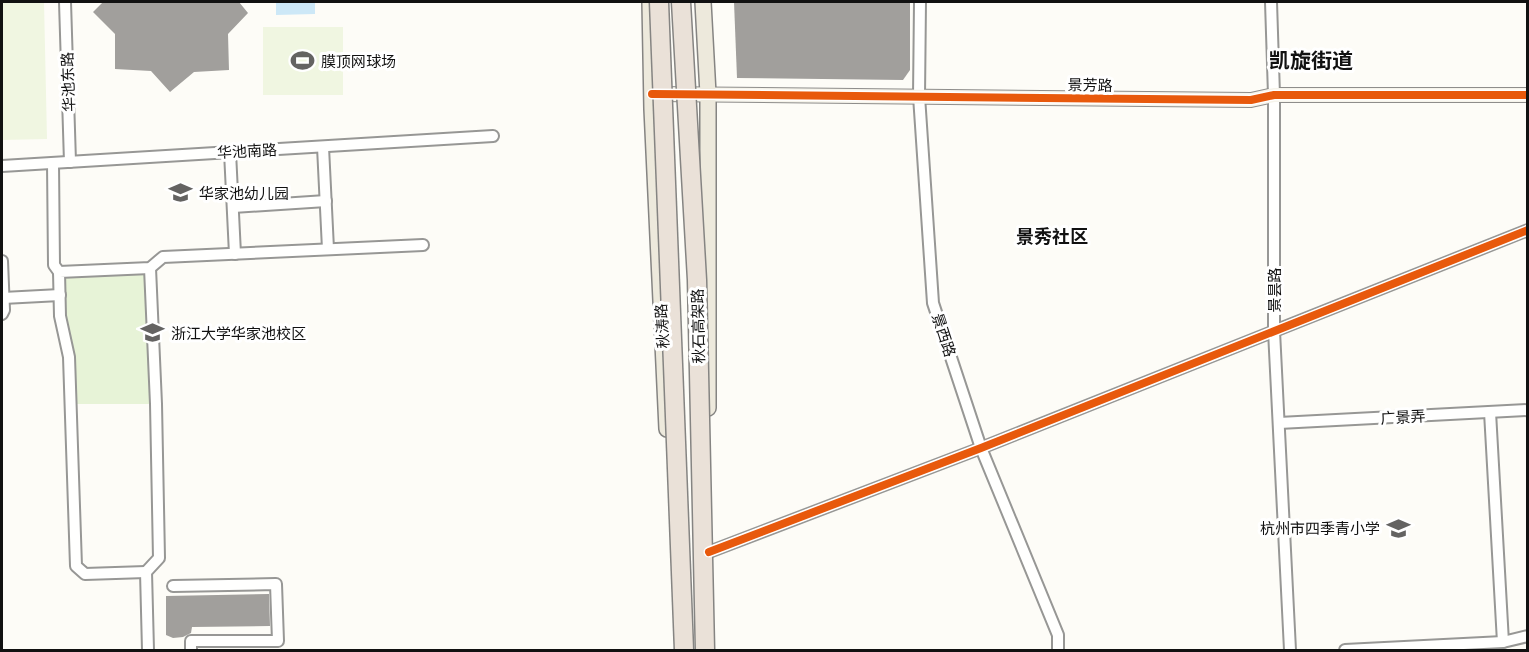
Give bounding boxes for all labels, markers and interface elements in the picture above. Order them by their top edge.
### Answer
sports icon: 膜顶网球场 [290,48,316,74]
district label: 凯旋街道 [1269,48,1353,74]
street label: 华池东路 [57,52,79,112]
place label: 膜顶网球场 [321,52,396,71]
street label: 景芳路 [1067,75,1113,95]
street label: 华池南路 [217,140,277,162]
school or university icon: 华家池幼儿园 [168,180,194,206]
place label: 华家池幼儿园 [199,184,289,203]
district label: 景秀社区 [1016,226,1088,248]
street label: 景昙路 [1265,267,1284,313]
street label: 秋石高架路 [688,288,708,364]
street label: 秋涛路 [651,303,673,349]
street label: 景西路 [928,311,960,359]
school or university icon: 浙江大学华家池校区 [140,320,166,346]
place label: 浙江大学华家池校区 [171,324,306,343]
street label: 广景弄 [1380,406,1426,428]
school or university icon: 杭州市四季青小学 [1385,515,1411,541]
place label: 杭州市四季青小学 [1260,519,1380,538]

